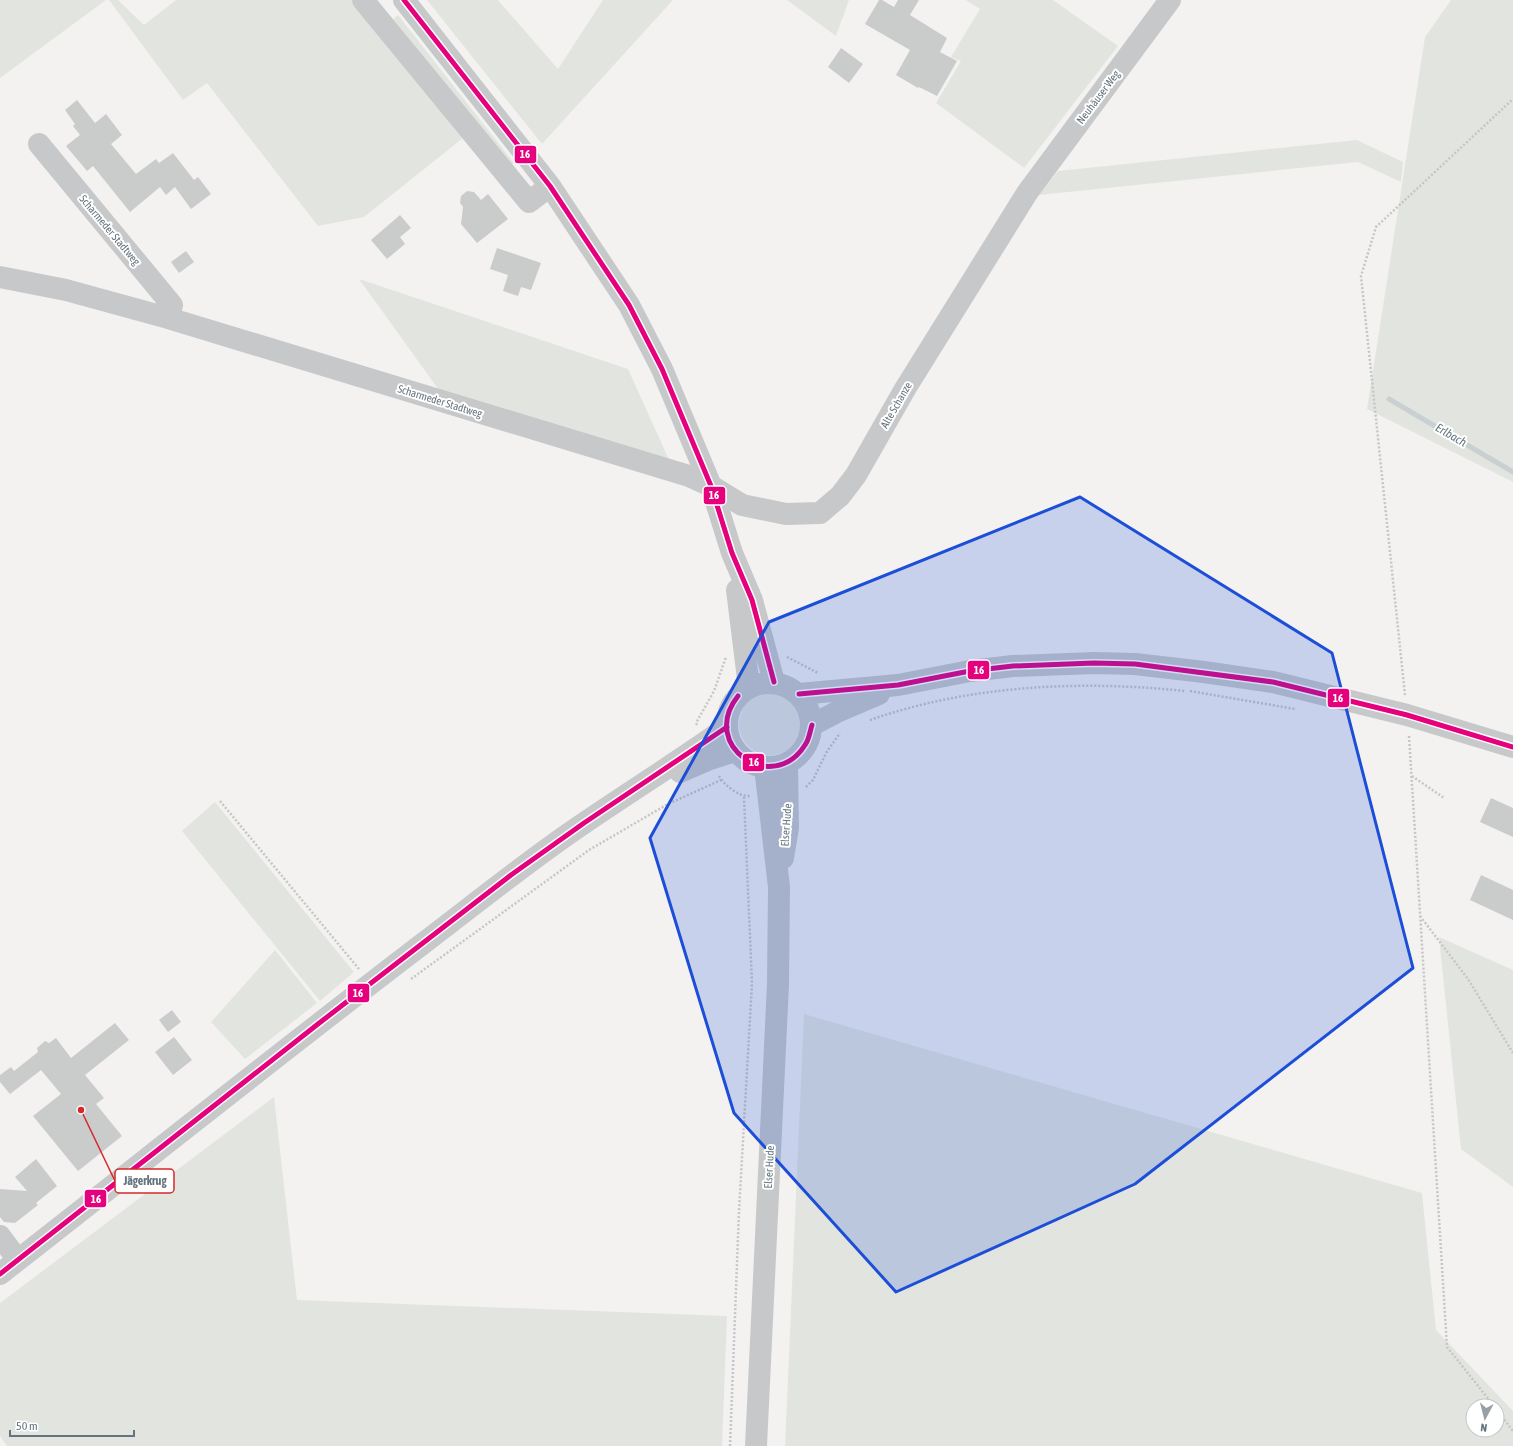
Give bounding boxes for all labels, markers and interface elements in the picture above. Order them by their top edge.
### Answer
street label: Neuhäuser Weg [1074,68,1122,126]
line badge: 16 [514,145,537,164]
text: 16 [520,148,530,160]
street label: Scharmeder Stadtweg [77,193,143,268]
street label: Alte Schanze [878,380,914,430]
street label: Scharmeder Stadtweg [396,382,484,420]
water label: Erlbach [1433,421,1469,449]
line badge: 16 [703,486,726,505]
text: 16 [709,489,719,501]
line badge: 16 [967,660,990,680]
text: 16 [974,664,984,676]
line badge: 16 [1327,688,1350,708]
text: 16 [1333,692,1343,704]
line badge: 16 [742,753,765,772]
text: 16 [749,756,759,768]
street label: Elser Hude [779,803,793,847]
line badge: 16 [347,983,370,1003]
text: 16 [353,987,363,999]
street label: Elser Hude [762,1145,776,1189]
callout: Jägerkrug [115,1169,174,1193]
text: Jägerkrug [122,1174,167,1188]
line badge: 16 [84,1189,107,1208]
text: 16 [91,1193,101,1205]
north arrow [1465,1398,1505,1438]
scale bar [10,1412,134,1438]
text: 50 m [16,1419,38,1433]
text: N [1480,1422,1488,1434]

